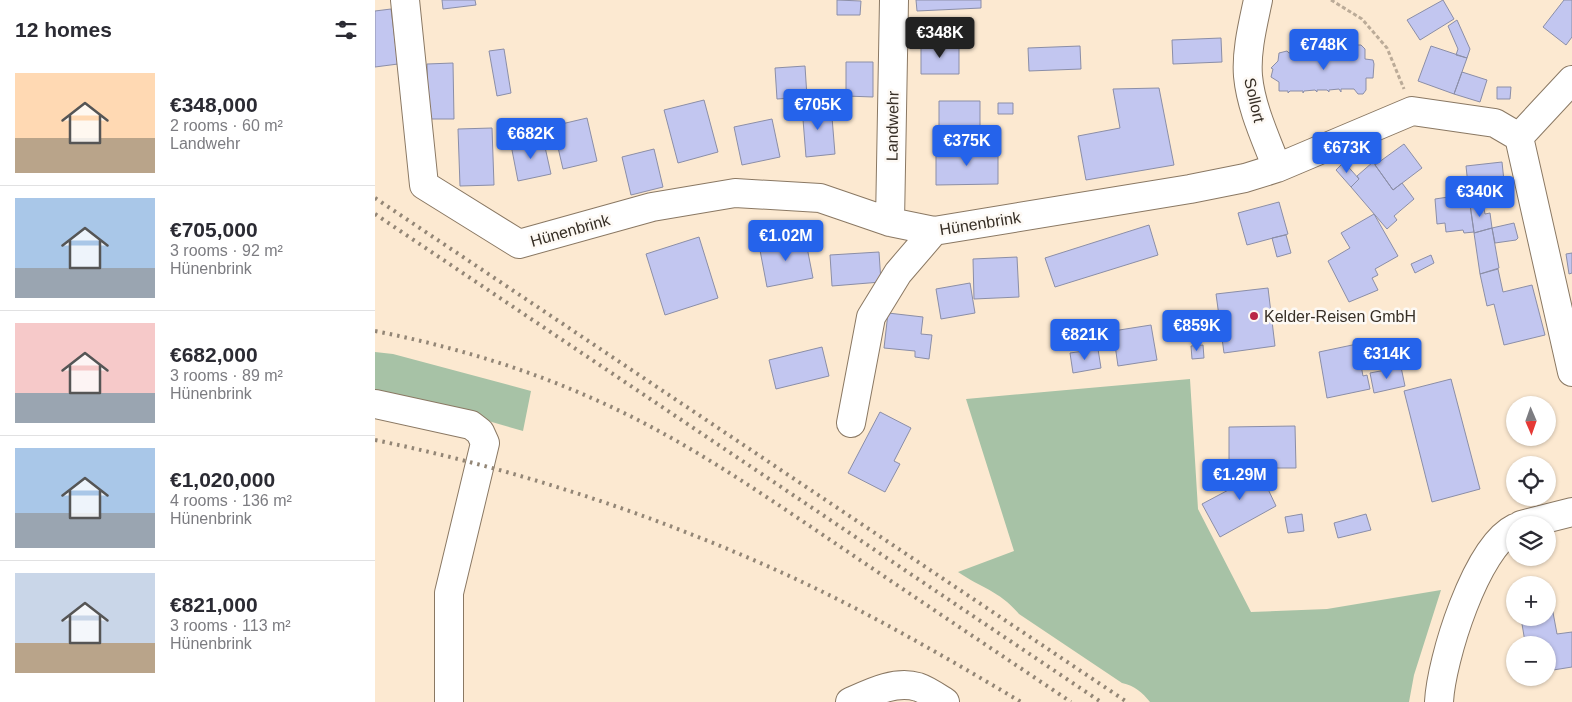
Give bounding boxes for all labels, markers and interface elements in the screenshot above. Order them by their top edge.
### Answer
icon: filters [332,16,360,44]
pin: €348K [905,17,975,59]
text: 12 homes [15,18,112,41]
text: €348K [916,24,964,41]
pin: €748K [1289,28,1359,71]
text: €748K [1300,36,1348,53]
street label: Sollort [1241,76,1268,125]
pin: €705K [783,88,853,131]
street label: Landwehr [883,90,902,161]
icon: home [55,93,115,153]
text: €348,000 [170,93,258,116]
text: €705K [794,96,842,113]
text: 2 rooms · 60 m² [170,117,283,134]
pin: €682K [496,118,566,160]
pin: €375K [932,124,1002,167]
text: €682K [507,125,555,142]
text: €375K [943,132,991,149]
pin: €673K [1312,132,1382,174]
text: Landwehr [170,135,240,152]
text: €673K [1323,139,1371,156]
pin: €340K [1445,176,1515,218]
text: €340K [1456,183,1504,200]
street label: Hünenbrink [938,209,1023,238]
street label: Hünenbrink [528,211,613,250]
icon: home [55,218,115,278]
text: €705,000 [170,218,258,241]
pin: €1.02M [745,220,827,262]
text: €1.02M [759,227,813,244]
text: 3 rooms · 92 m² [170,242,283,259]
text: Hünenbrink [170,260,252,277]
place label: Kelder-Reisen GmbH [1264,308,1416,325]
pin: €859K [1162,310,1232,352]
marker: Kelder-Reisen GmbH [1248,310,1260,322]
text: €859K [1173,317,1221,334]
pin: €821K [1050,318,1120,361]
text: €821K [1061,326,1109,343]
pin: €314K [1352,338,1422,380]
icon: home [55,343,115,403]
text: €682,000 [170,343,258,366]
text: €314K [1363,345,1411,362]
text: 3 rooms · 89 m² [170,367,283,384]
text: Hünenbrink [170,385,252,402]
north arrow [1506,396,1556,446]
map controls [1506,396,1556,686]
button: locate [1506,456,1556,506]
pin: €1.29M [1199,458,1281,501]
text: €1.29M [1213,466,1267,483]
icon: home [55,468,115,528]
text: €1,020,000 [170,468,275,491]
text: 4 rooms · 136 m² [170,492,292,509]
text: Hünenbrink [170,510,252,527]
button: layers [1506,516,1556,566]
button: + [1506,576,1556,626]
icon: home [55,593,115,653]
text: €821,000 [170,593,258,616]
text: 3 rooms · 113 m² [170,617,291,634]
text: Hünenbrink [170,635,252,652]
button: − [1506,636,1556,686]

